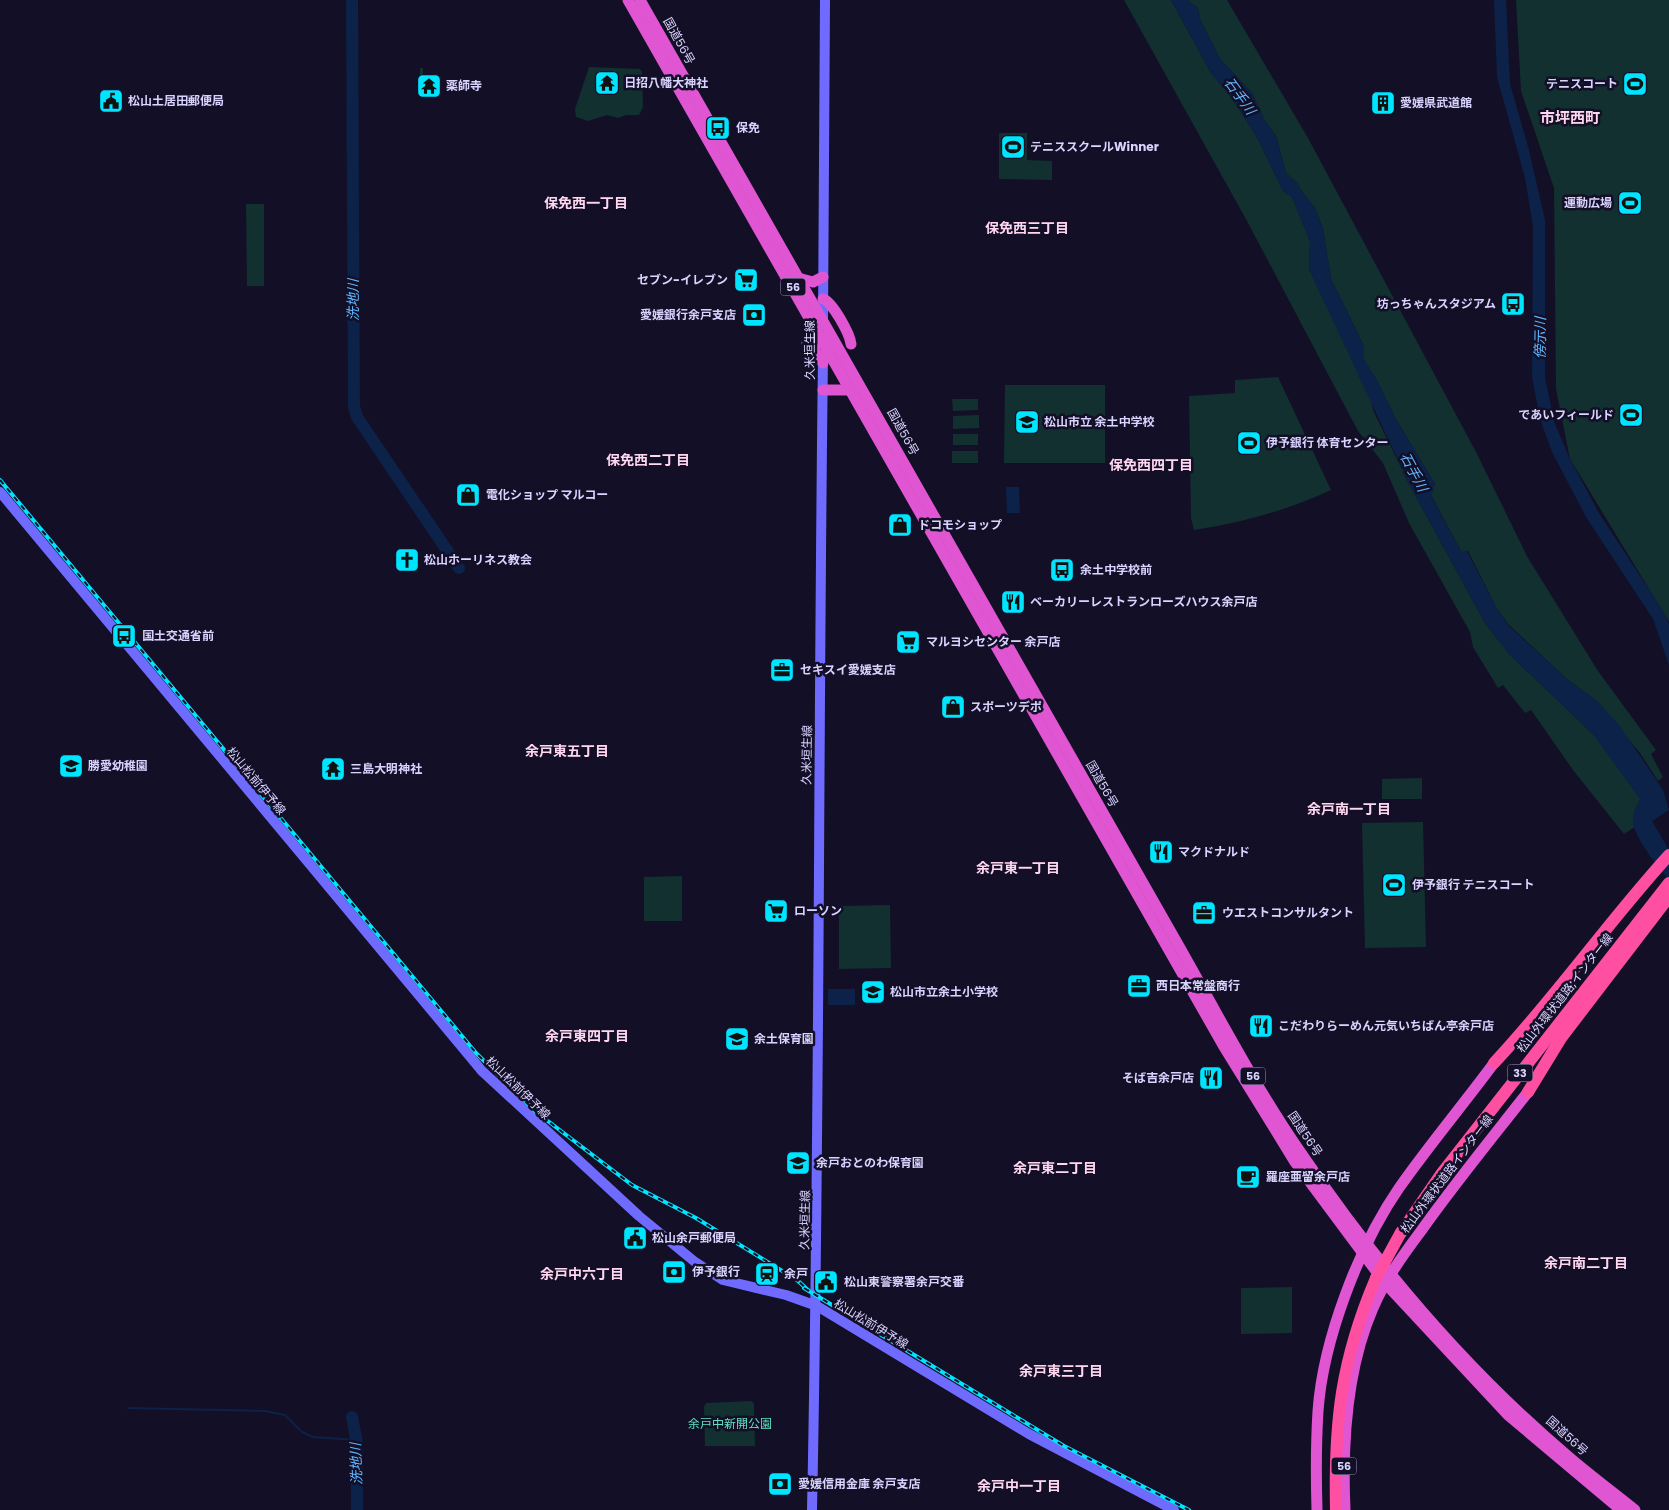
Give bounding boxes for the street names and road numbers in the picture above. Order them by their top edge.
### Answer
street label: 国道56号 [660,14,699,67]
road number: 56 [780,278,806,296]
street label: 久米垣生線 [801,320,818,380]
street label: 国道56号 [884,405,923,458]
street label: 久米垣生線 [797,725,816,785]
street label: 松山松前伊予線 [223,743,290,818]
street label: 国道56号 [1082,757,1123,810]
street label: 松山外環状道路;インター線 [1513,929,1617,1056]
street label: 松山松前伊予線 [482,1052,554,1123]
road number: 33 [1508,1064,1532,1082]
road number: 56 [1240,1068,1266,1084]
street label: 国道56号 [1284,1108,1327,1160]
street label: 松山外環状道路インター線 [1396,1111,1497,1236]
street label: 久米垣生線 [795,1190,814,1250]
street label: 松山松前伊予線 [831,1295,912,1352]
street label: 国道56号 [1543,1412,1592,1459]
road number: 56 [1332,1458,1356,1474]

